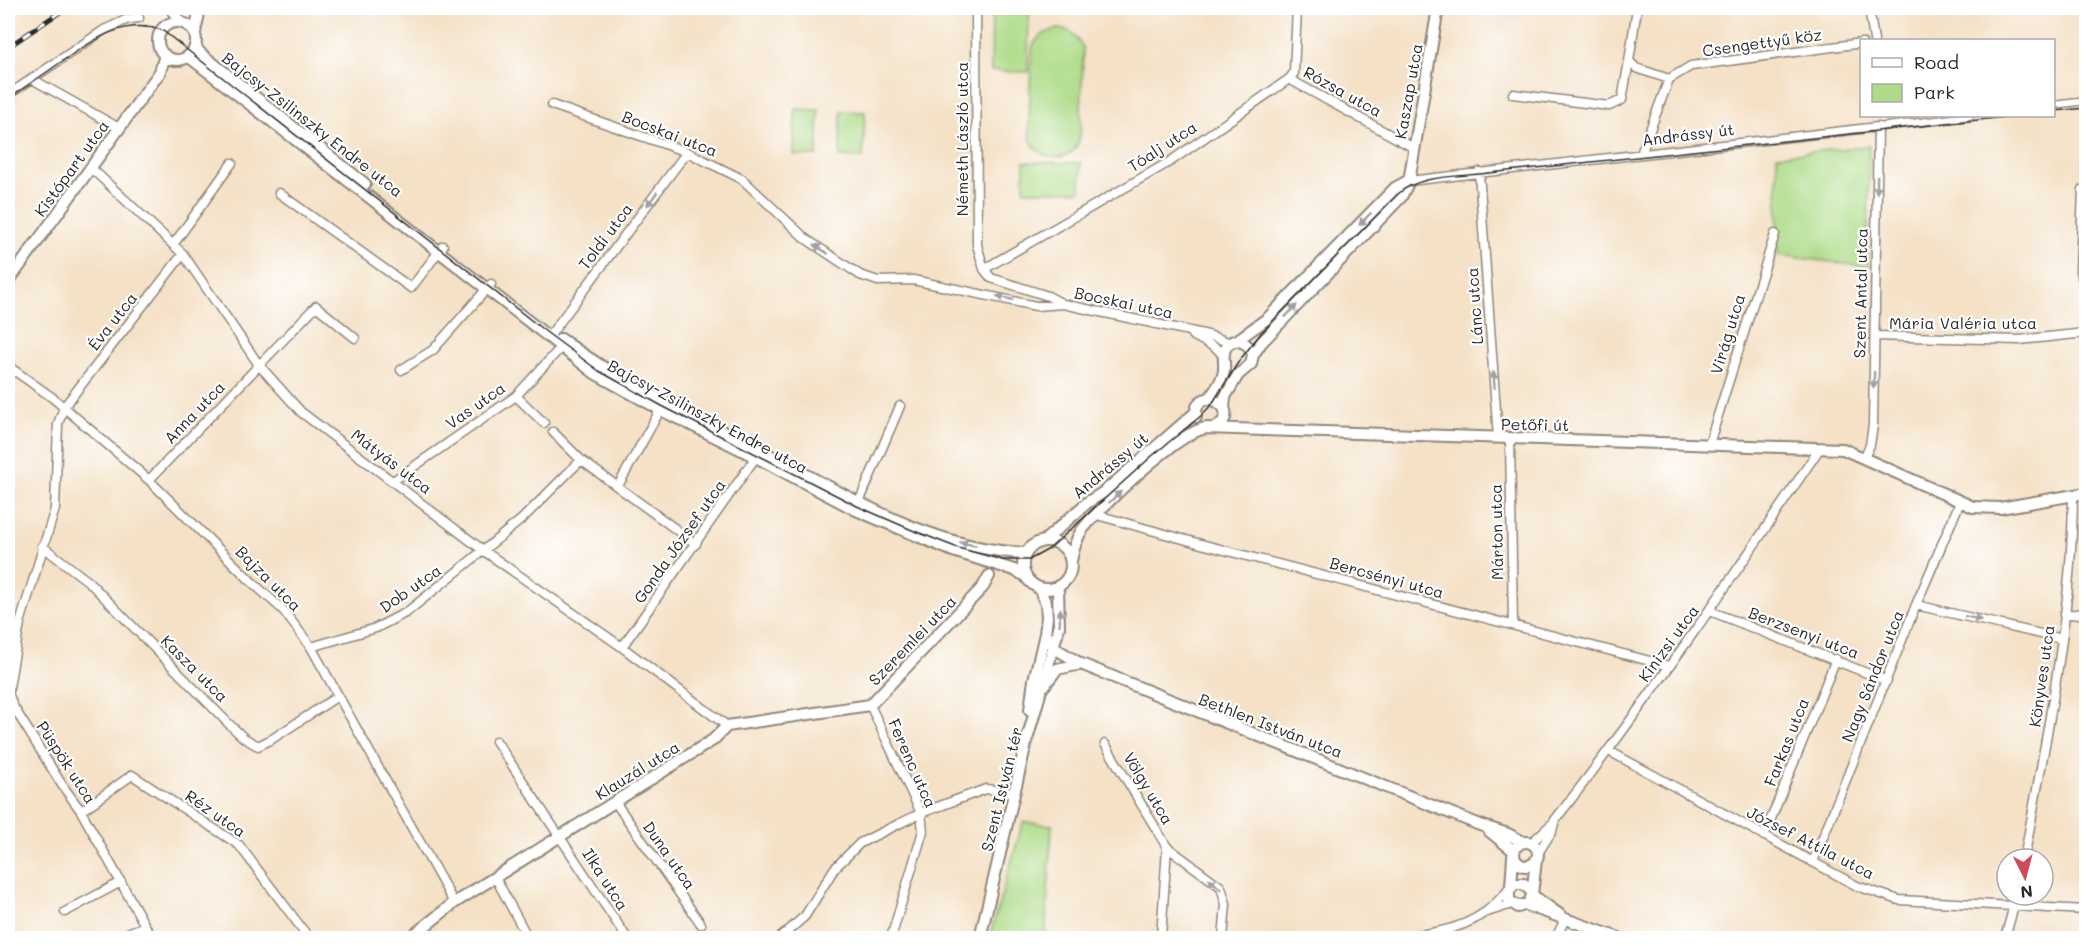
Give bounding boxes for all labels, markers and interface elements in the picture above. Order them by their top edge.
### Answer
street label: Csengettyű köz [1701,23,1823,61]
legend [1860,39,2055,117]
street label: Kaszap utca [1389,42,1427,140]
street label: Bajcsy-Zsilinszky Endre utca [218,47,408,201]
text: Road [1914,50,1959,74]
street label: Rózsa utca [1300,61,1386,121]
street label: Németh László utca [951,62,972,216]
text: Park [1914,80,1955,104]
street label: Bocskai utca [619,105,721,161]
street label: Kistópart utca [29,116,113,220]
street label: Tóalj utca [1124,116,1200,176]
street label: Andrássy út [1641,118,1735,150]
one-way arrow [1872,176,1882,195]
one-way arrow [646,191,658,206]
street label: Toldi utca [573,199,637,273]
one-way arrow [1358,211,1372,225]
street label: Szent Antal utca [1848,228,1872,358]
one-way arrow [813,244,829,255]
street label: Lánc utca [1461,267,1487,345]
street label: Bocskai utca [1073,281,1175,323]
street label: Éva utca [83,288,141,354]
street label: Virág utca [1705,291,1749,377]
one-way arrow [996,293,1015,303]
one-way arrow [1284,304,1297,319]
street label: Mária Valéria utca [1889,312,2037,333]
street label: Bajcsy-Zsilinszky Endre utca [604,354,812,478]
one-way arrow [1489,370,1499,389]
one-way arrow [1869,371,1879,390]
street label: Anna utca [159,376,229,448]
street label: Vas utca [441,377,509,433]
street label: Petőfi út [1501,413,1569,435]
street label: Mátyás utca [347,424,437,498]
street label: Andrássy út [1068,427,1152,503]
street label: Gonda József utca [628,475,730,607]
street label: Márton utca [1485,484,1507,580]
one-way arrow [1107,490,1121,504]
one-way arrow [959,539,977,549]
street label: Bajza utca [232,541,306,615]
street label: Bercsényi utca [1328,552,1446,602]
street label: Dob utca [375,559,445,617]
street label: Szeremlei utca [864,590,960,690]
street label: Kinizsi utca [1633,600,1703,686]
street label: Berzsenyi utca [1746,601,1862,663]
one-way arrow [1055,607,1064,626]
street label: Nagy Sándor utca [1836,607,1908,745]
one-way arrow [1964,614,1983,624]
street label: Könyves utca [2023,624,2059,728]
street label: Kasza utca [157,630,233,706]
street label: Bethlen István utca [1196,688,1346,762]
street label: Farkas utca [1759,695,1813,789]
street label: Ferenc utca [884,715,942,811]
street label: Püspök utca [32,717,102,807]
street label: Szent István tér [975,725,1027,853]
street label: Klauzál utca [591,736,683,804]
street label: Völgy utca [1119,748,1179,828]
street label: Réz utca [182,785,250,842]
street label: József Attila utca [1744,801,1878,883]
street label: Duna utca [639,817,701,893]
street label: Ilka utca [578,844,634,914]
north arrow [1995,847,2055,907]
one-way arrow [1208,877,1223,891]
text: N [2019,881,2034,903]

